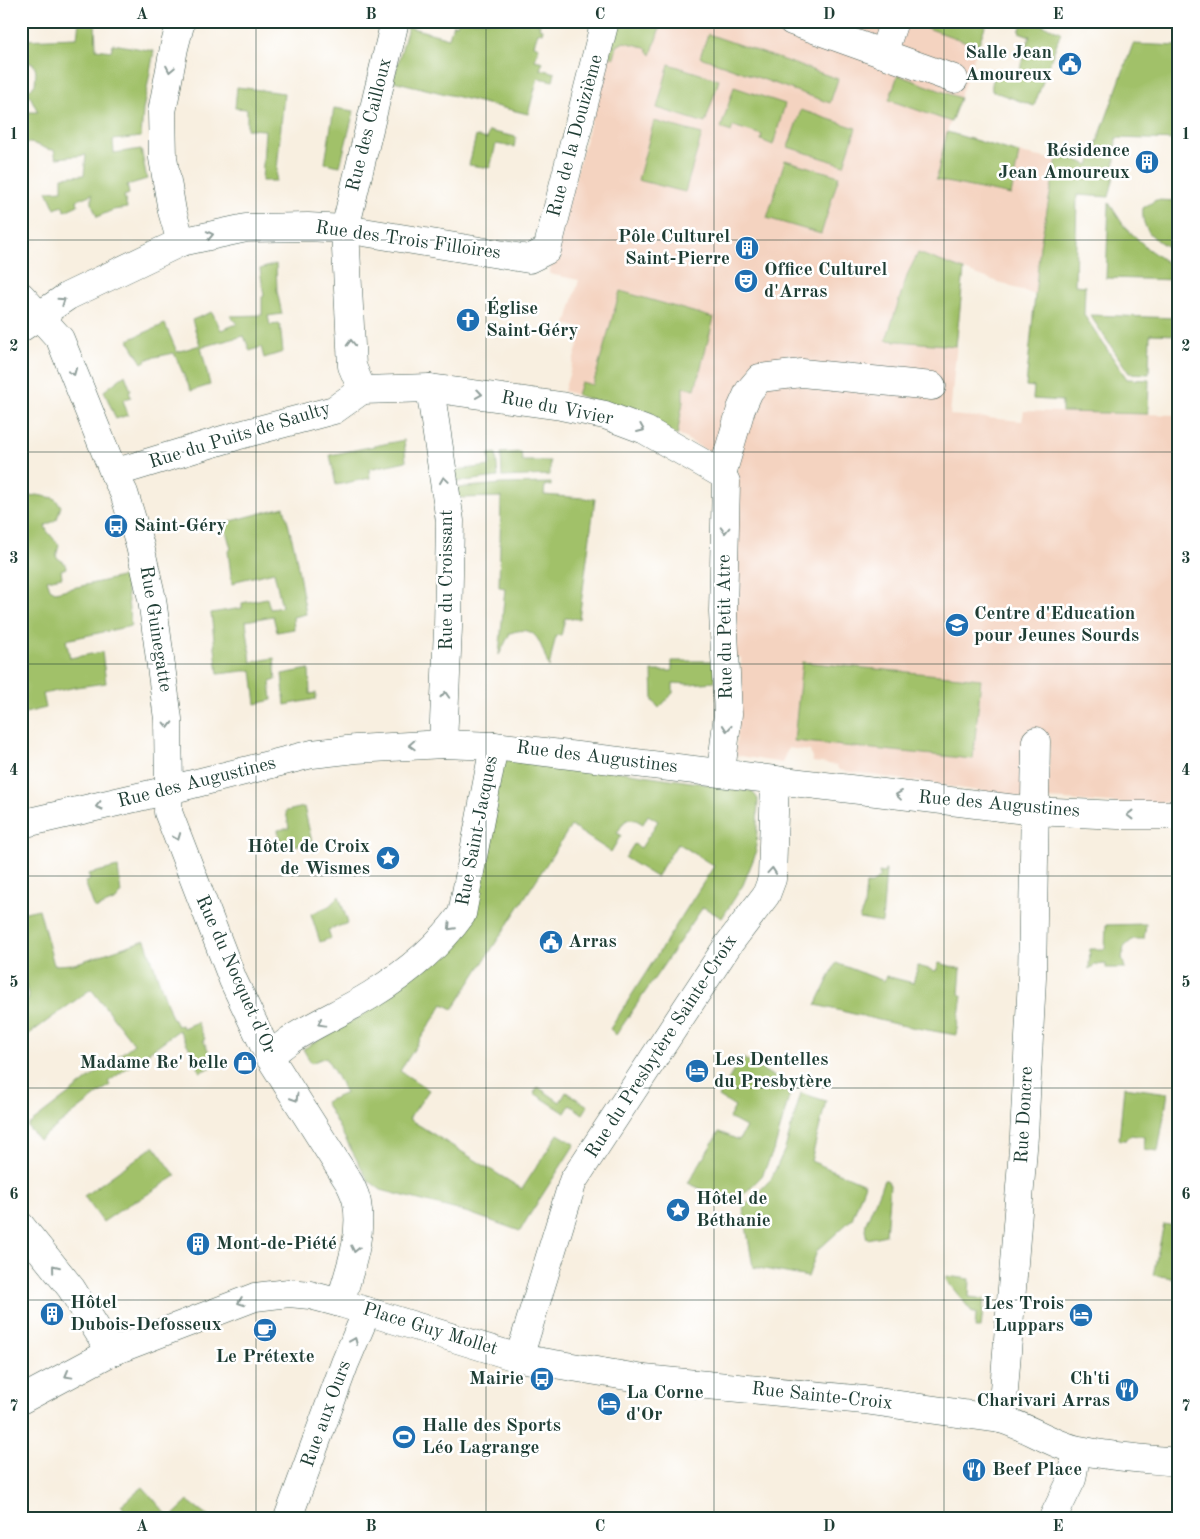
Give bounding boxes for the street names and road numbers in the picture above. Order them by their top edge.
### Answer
street label: Rue de la Douizième [545,53,607,219]
street label: Rue des Cailloux [344,56,396,194]
street label: Rue des Trois Filloires [314,219,502,263]
street label: Rue du Vivier [499,389,615,429]
street label: Rue du Puits de Saulty [147,399,333,473]
street label: Rue du Croissant [438,509,457,651]
street label: Rue du Petit Atre [715,554,737,700]
street label: Rue Guinegatte [136,565,174,693]
street label: Rue des Augustines [515,739,679,777]
street label: Rue des Augustines [116,754,278,812]
street label: Rue Saint-Jacques [454,754,502,908]
street label: Rue des Augustines [917,788,1081,822]
street label: Rue du Nocquet d'Or [191,893,279,1057]
street label: Rue du Presbytère Sainte-Croix [583,932,741,1162]
street label: Rue Doncre [1013,1066,1037,1164]
street label: Place Guy Mollet [360,1300,500,1360]
street label: Rue aux Ours [299,1358,355,1470]
street label: Rue Sainte-Croix [751,1380,894,1414]

